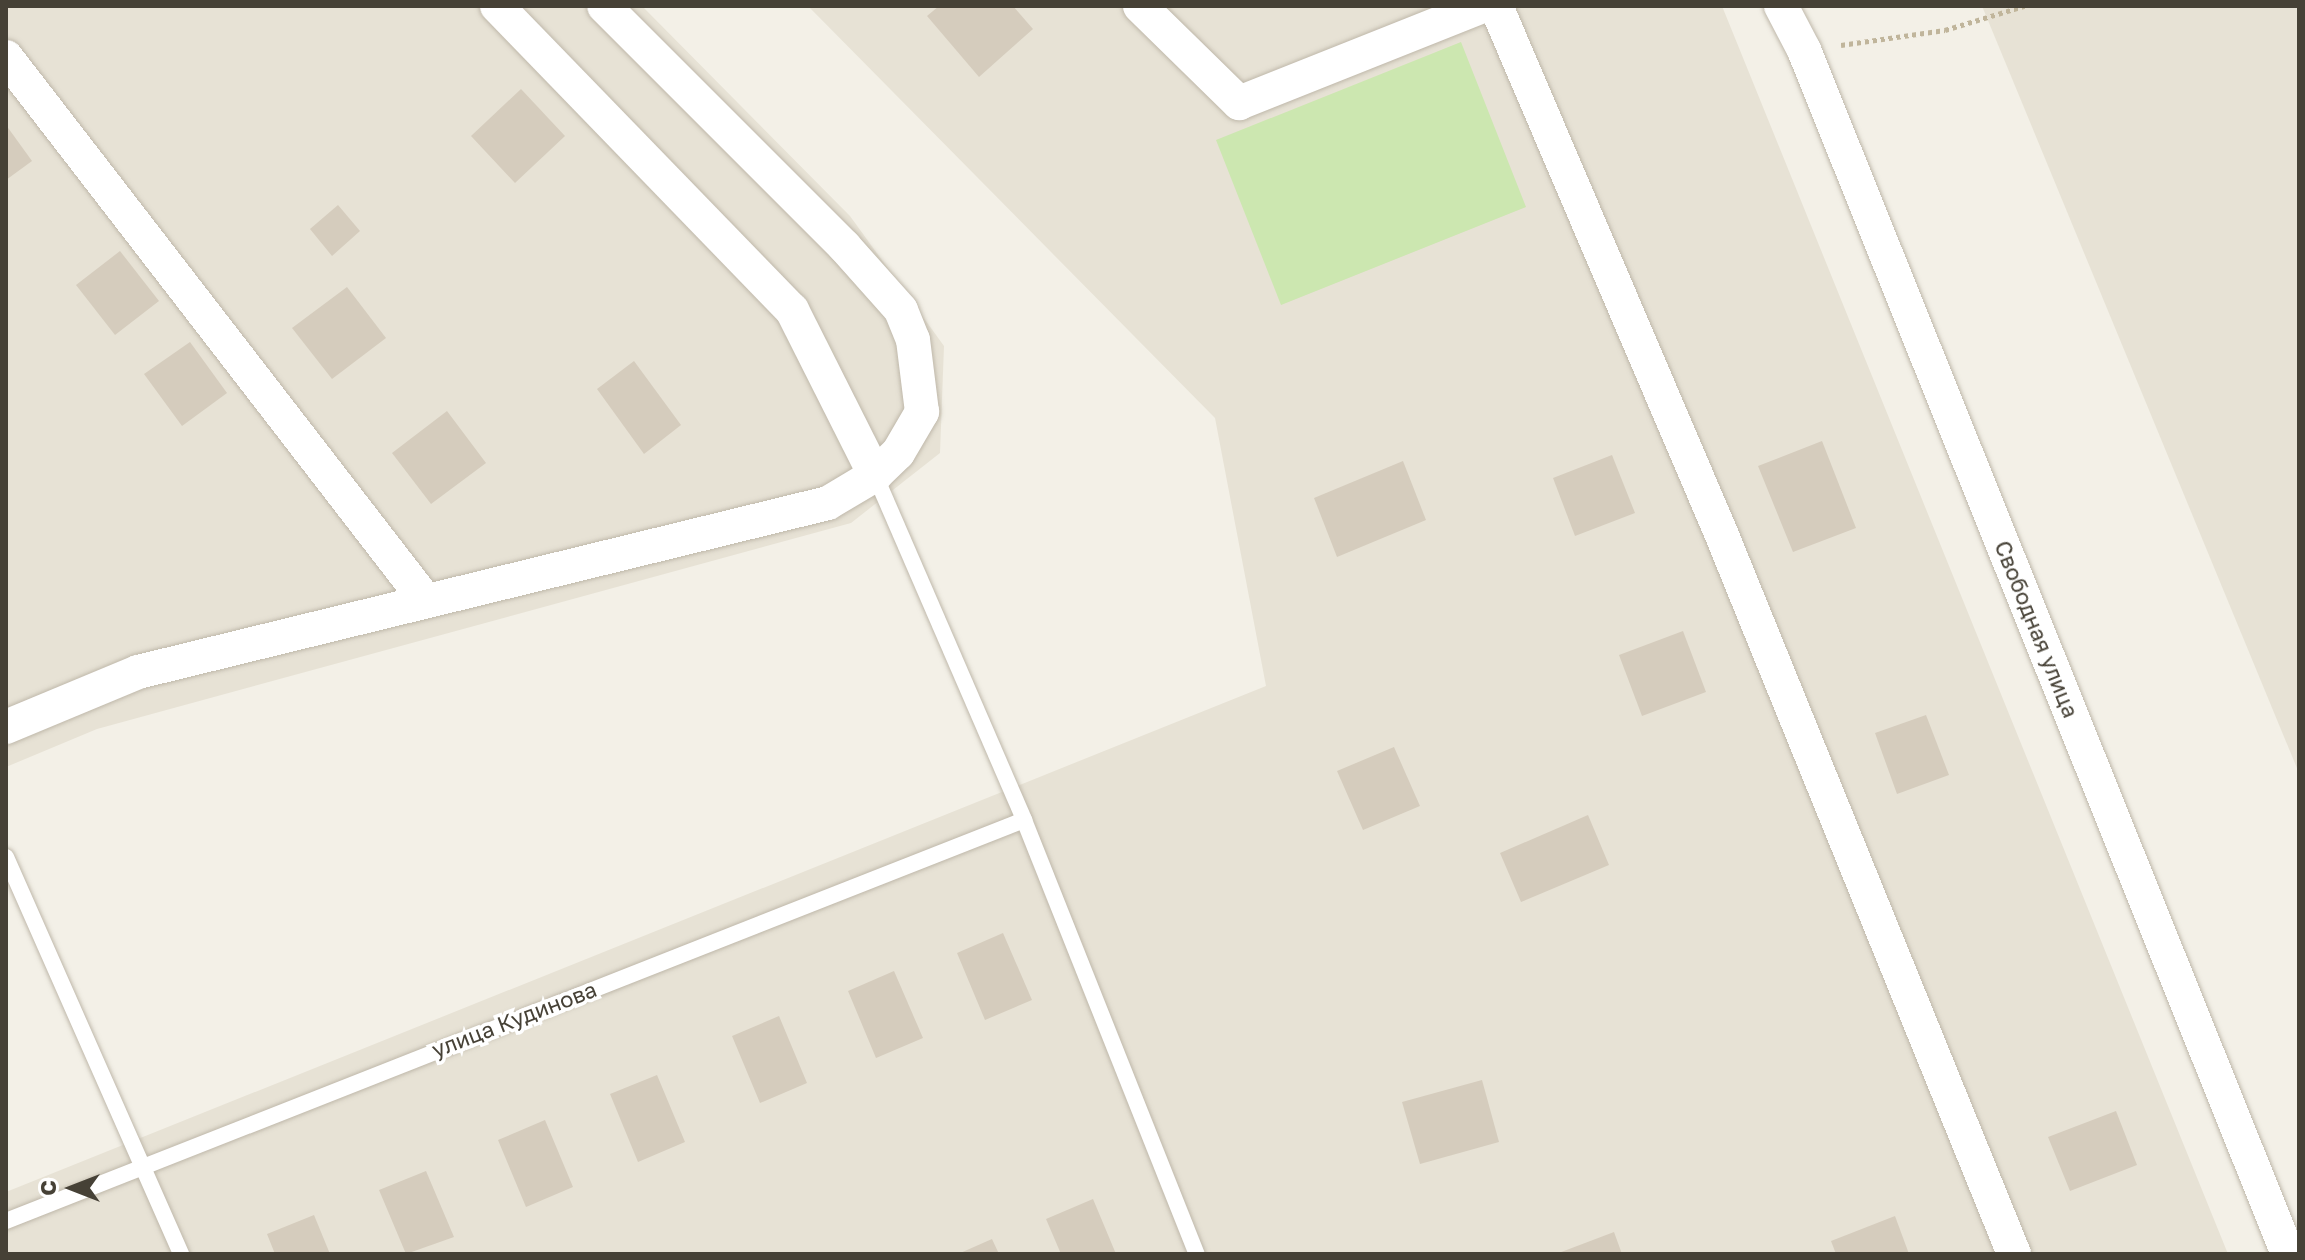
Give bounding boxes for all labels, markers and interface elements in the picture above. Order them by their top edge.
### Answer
street label: Свободная улица [1989,537,2085,721]
street label: улица Кудинова [428,975,600,1063]
north arrow [32,1148,112,1228]
text: С [34,1180,61,1196]

